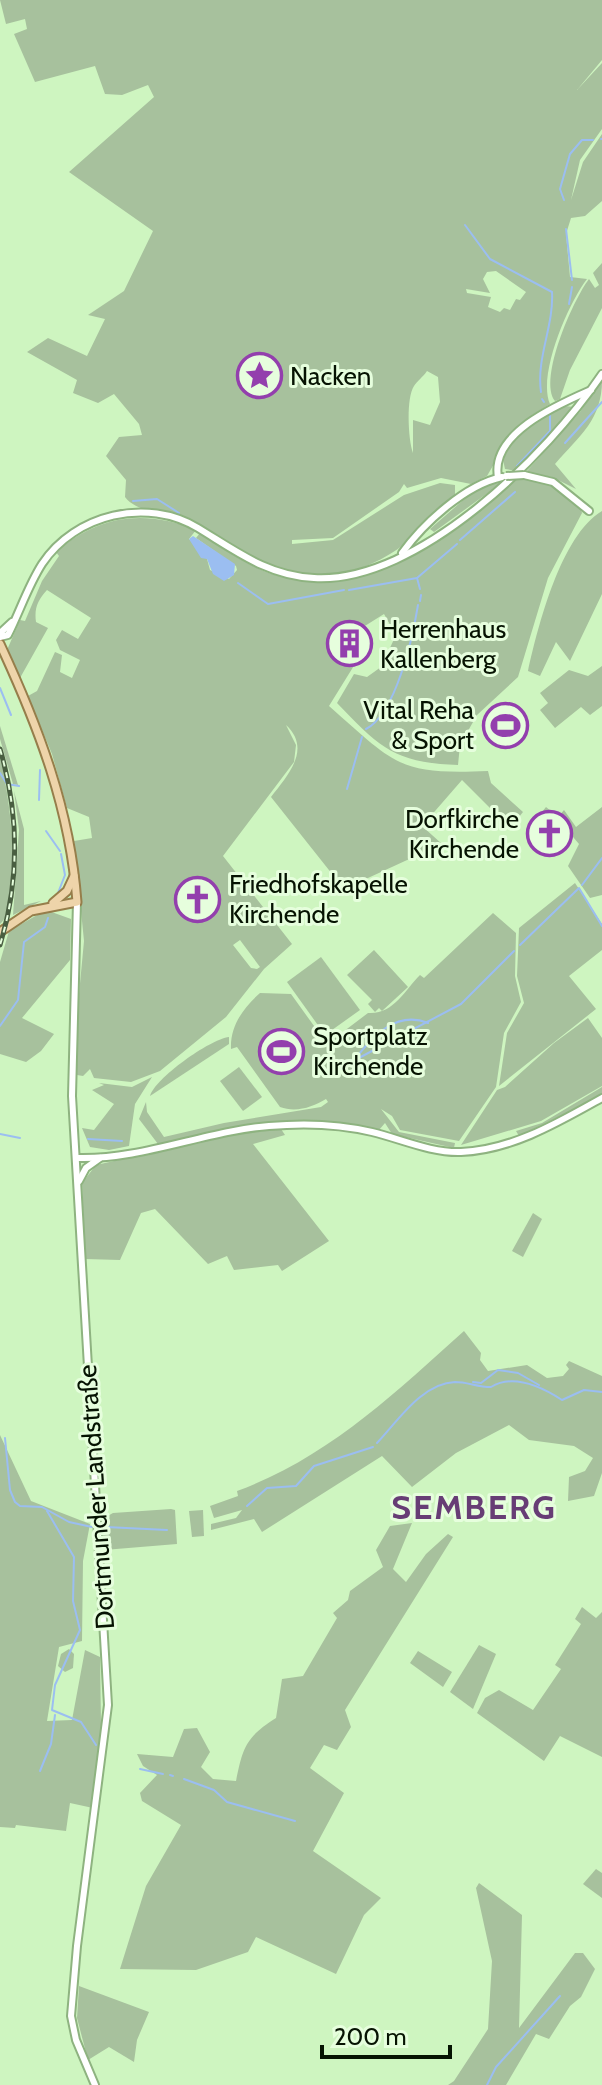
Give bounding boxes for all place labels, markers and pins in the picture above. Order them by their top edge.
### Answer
place icon: Nacken [235,352,283,400]
place label: Nacken [290,360,371,392]
place label: Herrenhaus Kallenberg [380,613,506,675]
building icon: Herrenhaus Kallenberg [325,620,373,668]
place label: Vital Reha & Sport [363,694,475,756]
sports icon: Vital Reha & Sport [481,701,529,749]
place label: Dorfkirche Kirchende [405,803,519,865]
church icon: Dorfkirche Kirchende [526,810,574,858]
place label: Friedhofskapelle Kirchende [229,868,408,930]
church icon: Friedhofskapelle Kirchende [174,875,222,923]
place label: Sportplatz Kirchende [313,1020,428,1082]
sports icon: Sportplatz Kirchende [258,1027,306,1075]

